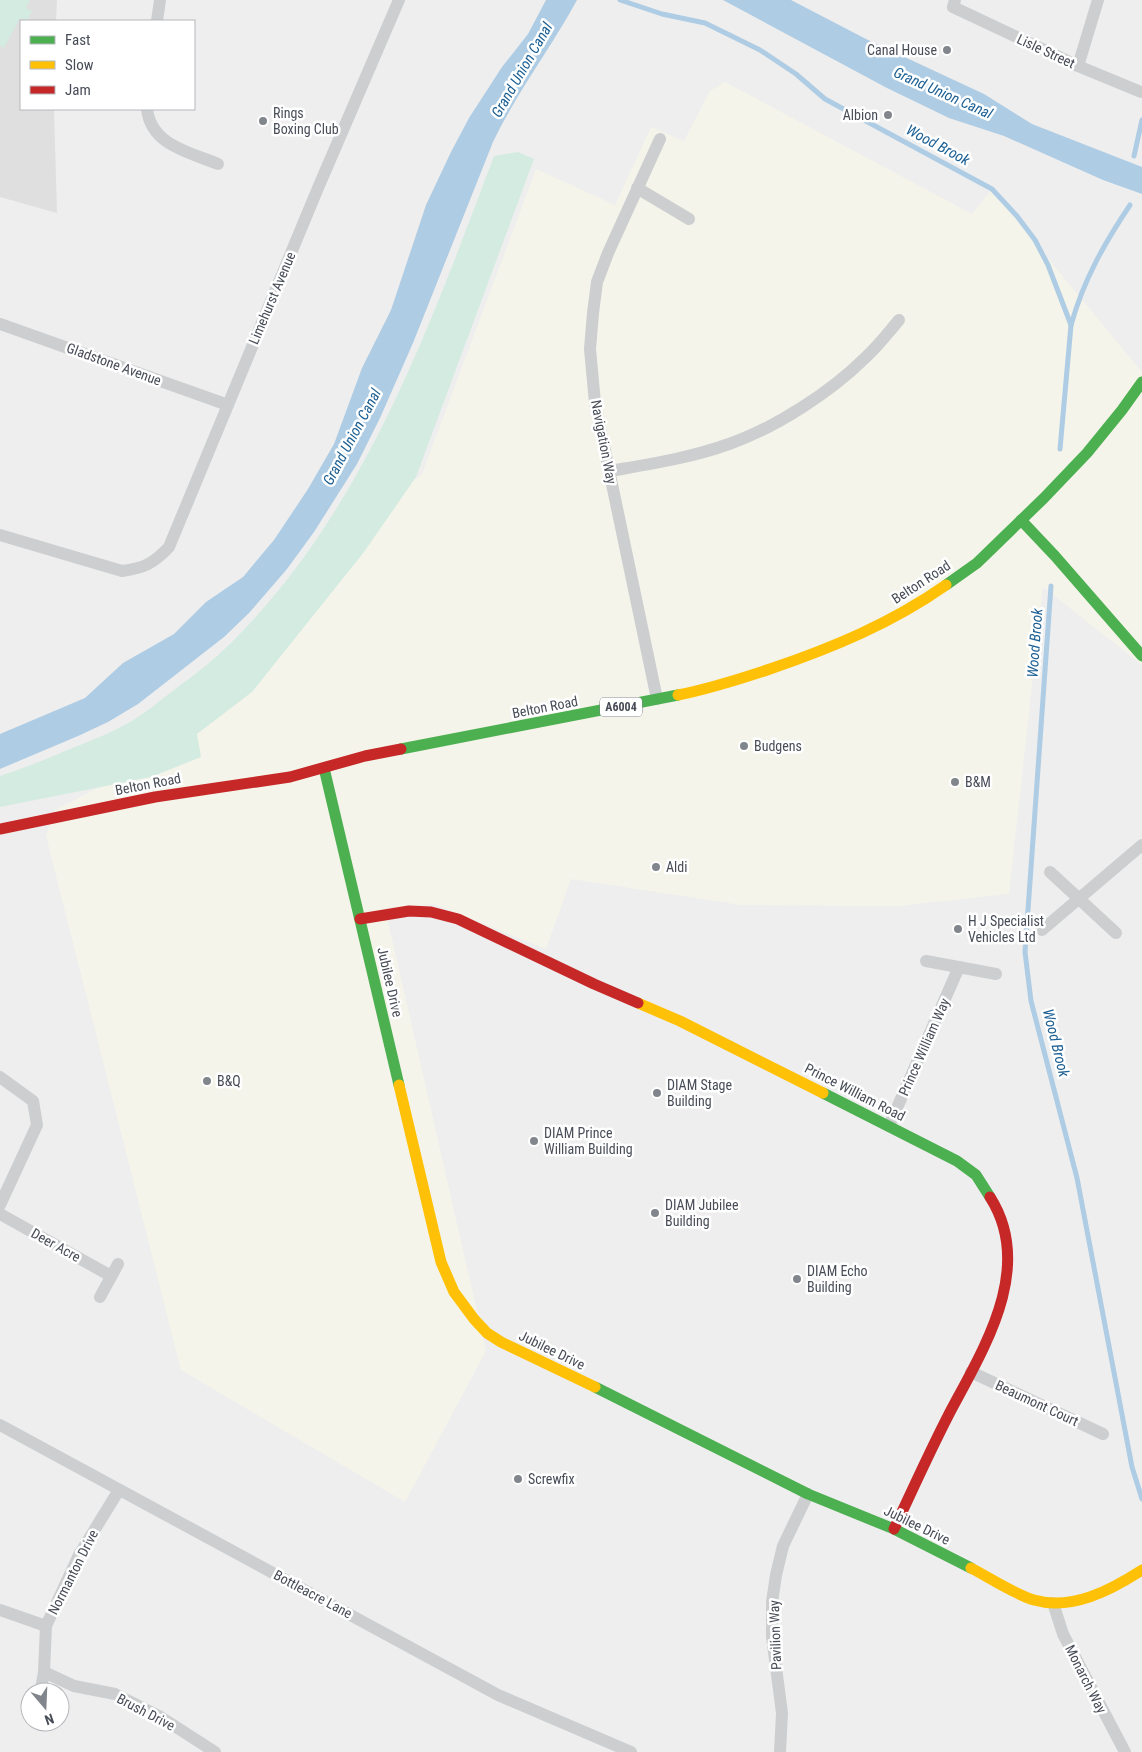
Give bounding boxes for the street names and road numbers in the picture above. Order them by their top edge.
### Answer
street label: Lisle Street [1014,31,1078,71]
street label: Limehurst Avenue [245,249,299,347]
street label: Gladstone Avenue [65,339,164,389]
street label: Navigation Way [588,399,620,486]
street label: Belton Road [889,557,953,607]
street label: Belton Road [511,693,579,721]
road number: A6004 [600,698,642,716]
street label: Belton Road [114,770,182,798]
street label: Jubilee Drive [374,946,406,1019]
street label: Prince William Way [895,996,953,1098]
street label: Prince William Road [802,1060,908,1124]
street label: Deer Acre [29,1225,84,1265]
street label: Jubilee Drive [517,1327,588,1373]
street label: Beaumont Court [993,1377,1081,1429]
street label: Jubilee Drive [882,1502,953,1548]
street label: Normanton Drive [45,1527,101,1617]
street label: Bottleacre Lane [271,1567,355,1622]
street label: Pavilion Way [766,1600,784,1670]
street label: Monarch Way [1062,1642,1110,1716]
street label: Brush Drive [114,1690,178,1734]

